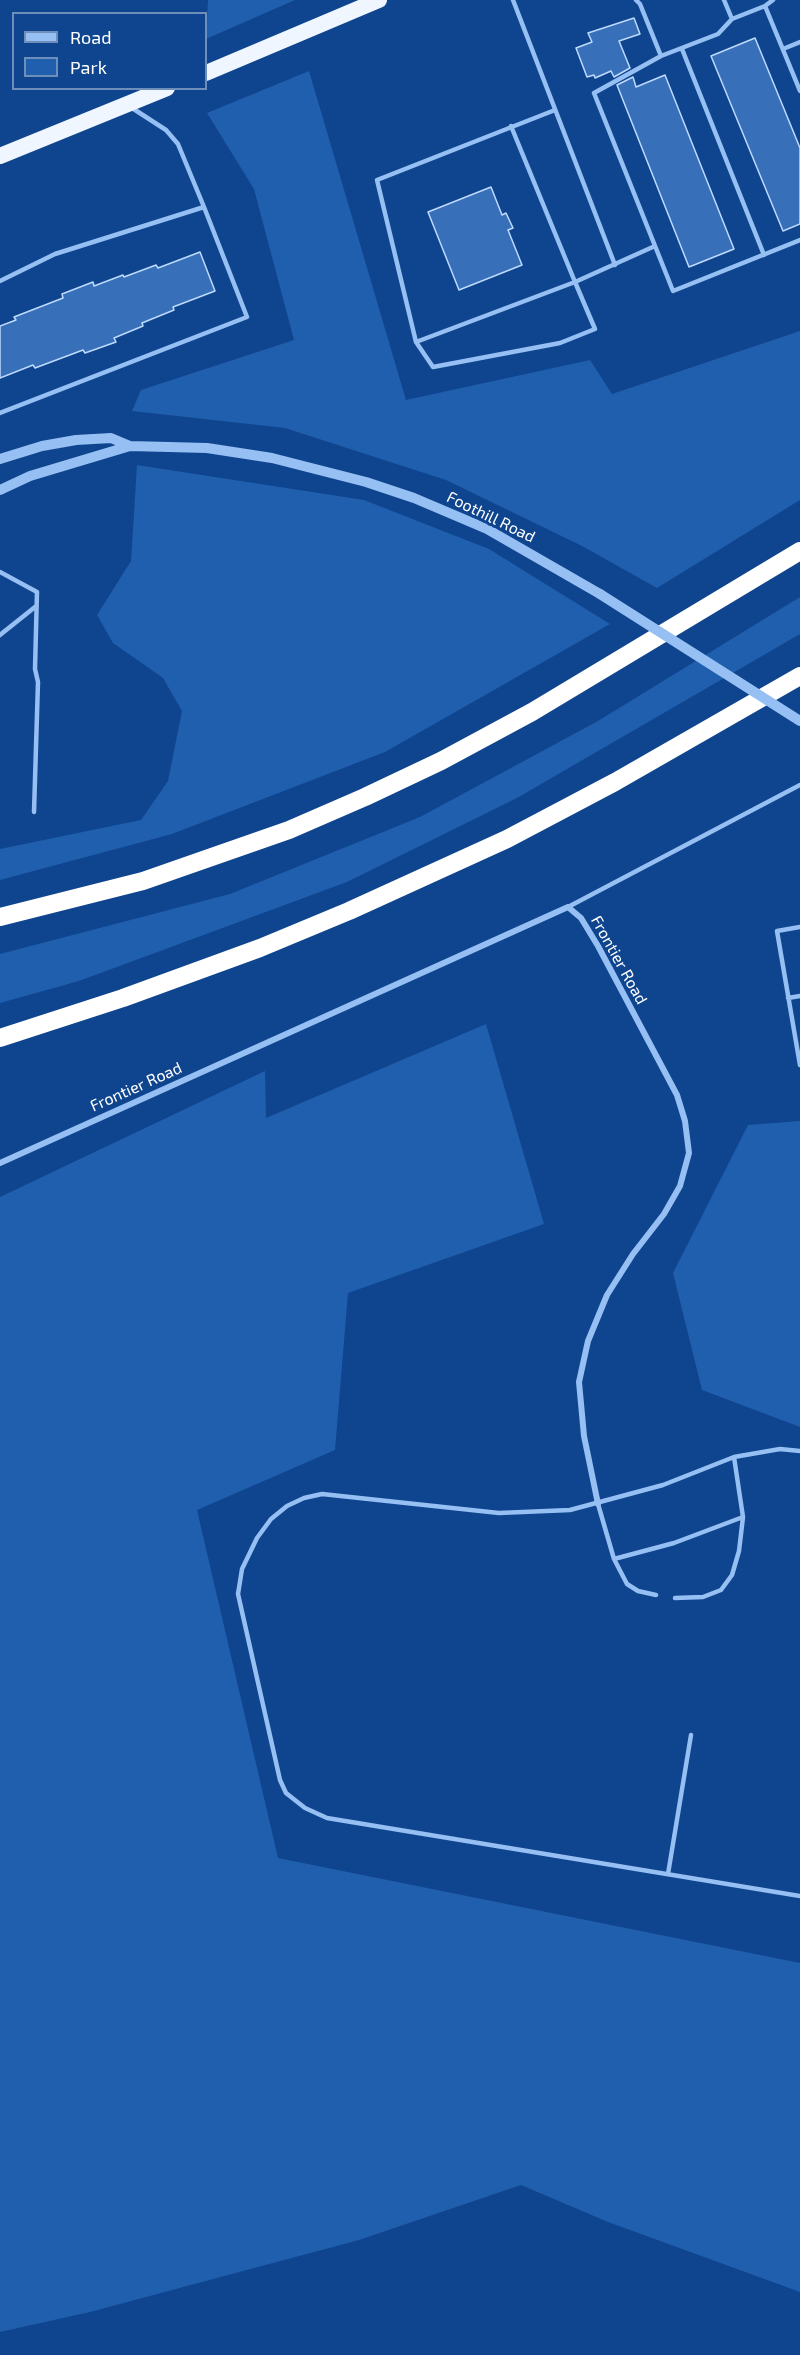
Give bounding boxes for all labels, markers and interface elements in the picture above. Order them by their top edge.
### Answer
legend [12,12,207,90]
text: Road [70,26,111,48]
text: Park [70,56,107,78]
street label: Foothill Road [444,487,538,547]
street label: Frontier Road [587,912,651,1008]
street label: Frontier Road [87,1058,185,1116]

